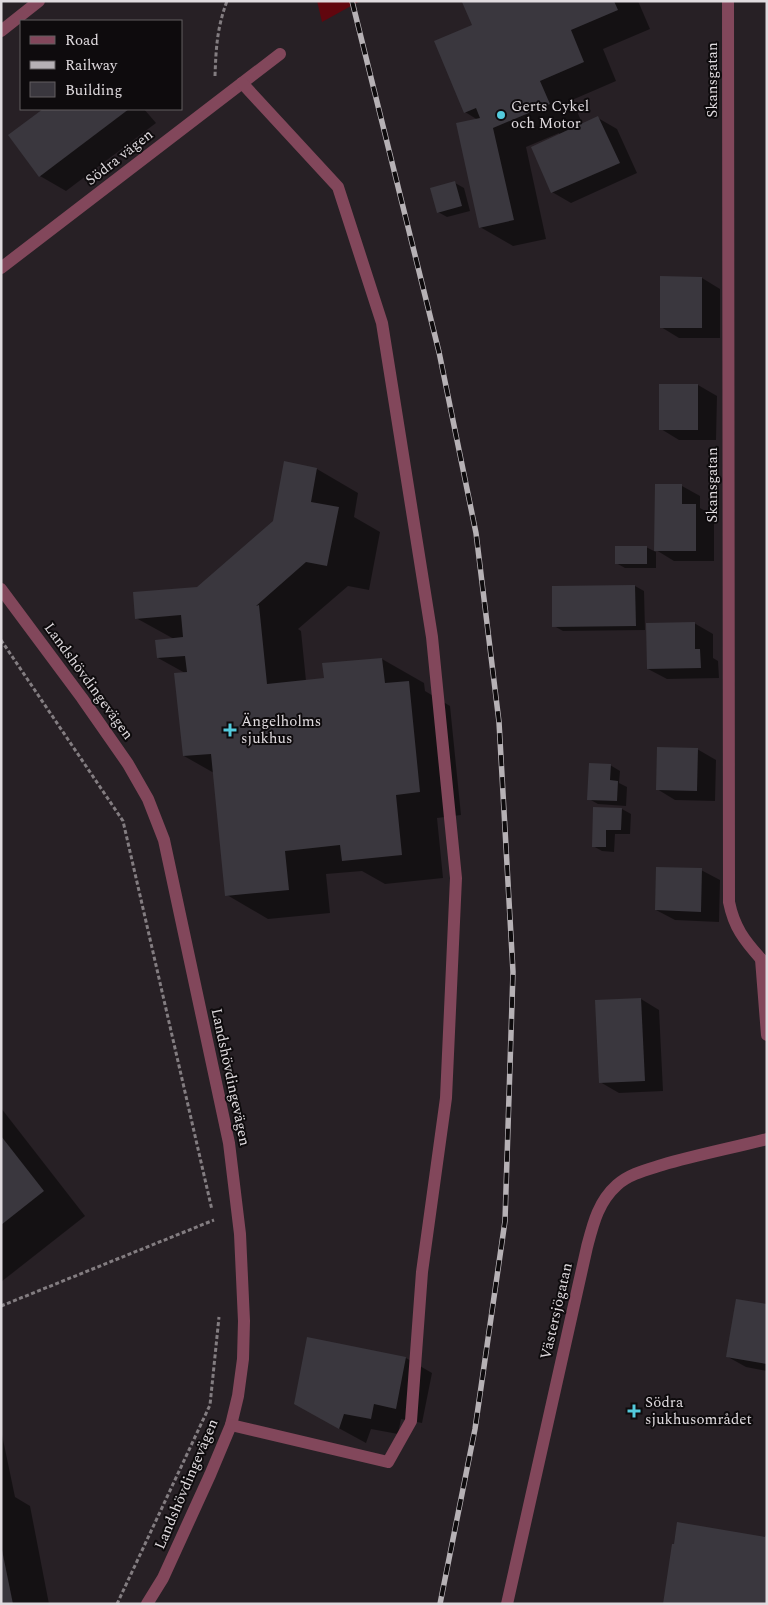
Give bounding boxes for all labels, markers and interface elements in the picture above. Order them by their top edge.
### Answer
legend [20,20,182,110]
text: Road [65,29,99,52]
street label: Skansgatan [701,42,724,118]
text: Railway [65,54,118,77]
text: Building [65,79,122,102]
place label: Gerts Cykel och Motor [511,95,589,135]
marker: Gerts Cykel och Motor [495,109,507,121]
street label: Södra vägen [81,123,158,191]
street label: Skansgatan [701,447,724,523]
street label: Landshövdingevägen [38,618,139,745]
place label: Ängelholms sjukhus [241,710,321,750]
marker: Ängelholms sjukhus [223,723,237,737]
street label: Landshövdingevägen [205,1006,256,1148]
street label: Västersjögatan [534,1260,579,1362]
place label: Södra sjukhusområdet [645,1391,752,1431]
marker: Södra sjukhusområdet [627,1404,641,1418]
street label: Landshövdingevägen [149,1415,224,1553]

